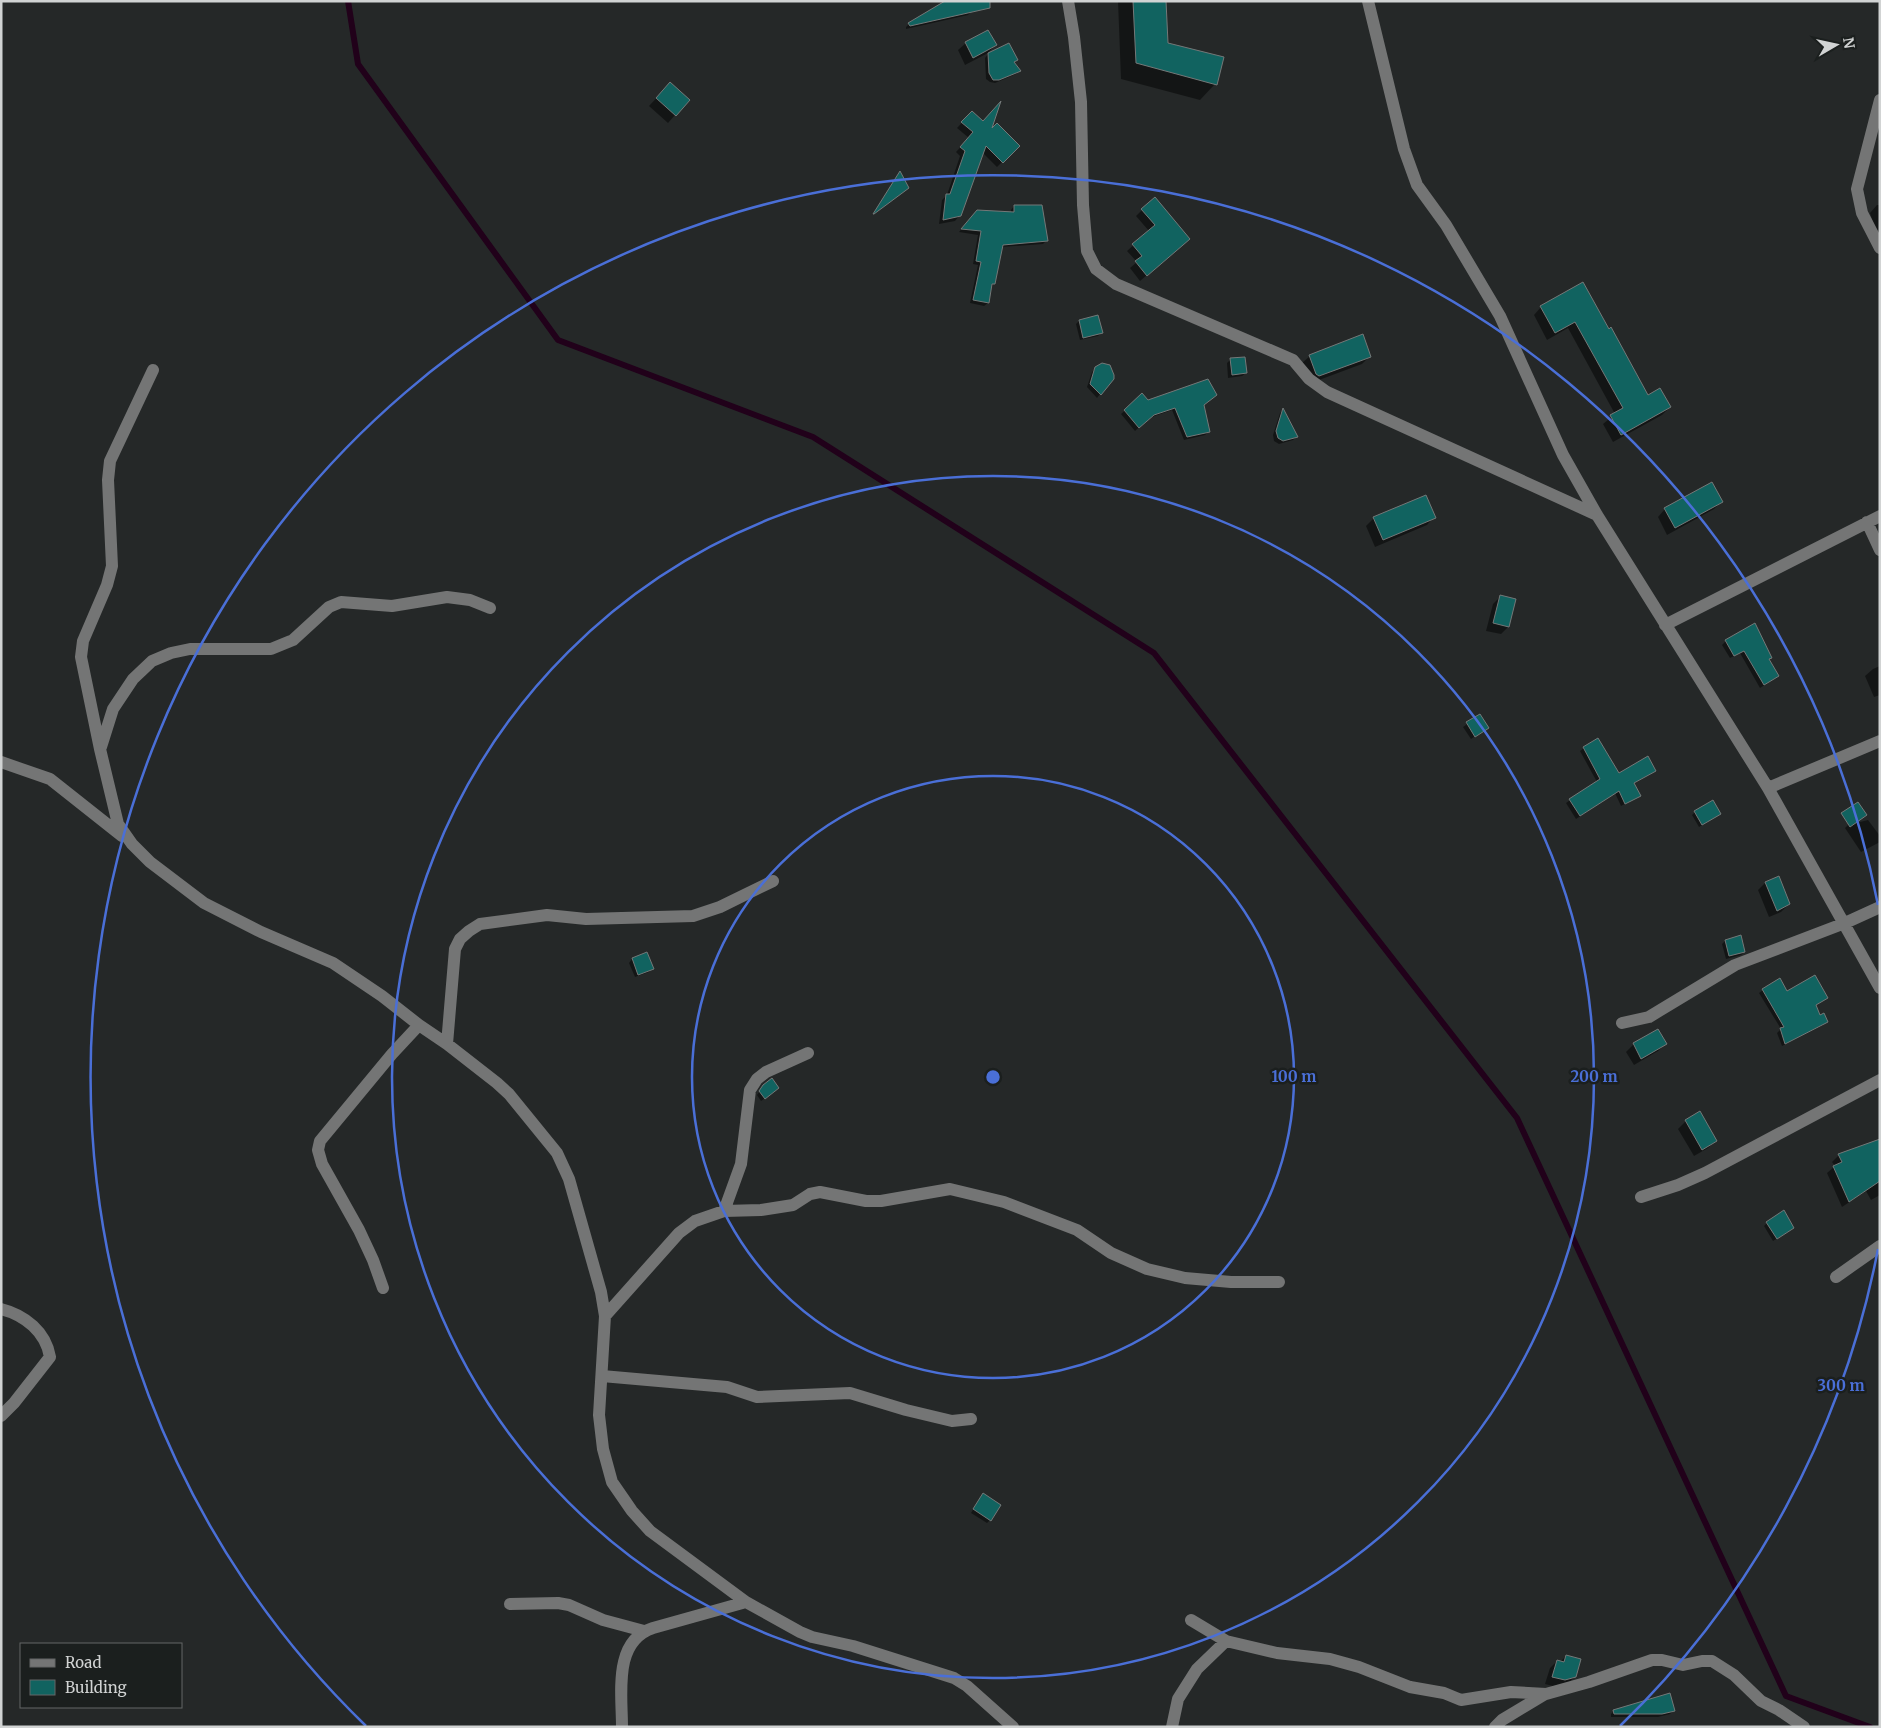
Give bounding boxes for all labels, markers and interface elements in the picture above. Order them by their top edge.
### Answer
north arrow [1811,20,1861,70]
text: N [1839,36,1859,50]
text: 100 m [1272,1067,1316,1086]
text: 200 m [1570,1067,1618,1086]
centre of rings [984,1068,1002,1086]
text: 300 m [1817,1376,1865,1395]
legend [20,1643,182,1708]
text: Road [65,1653,101,1672]
text: Building [65,1678,127,1697]

